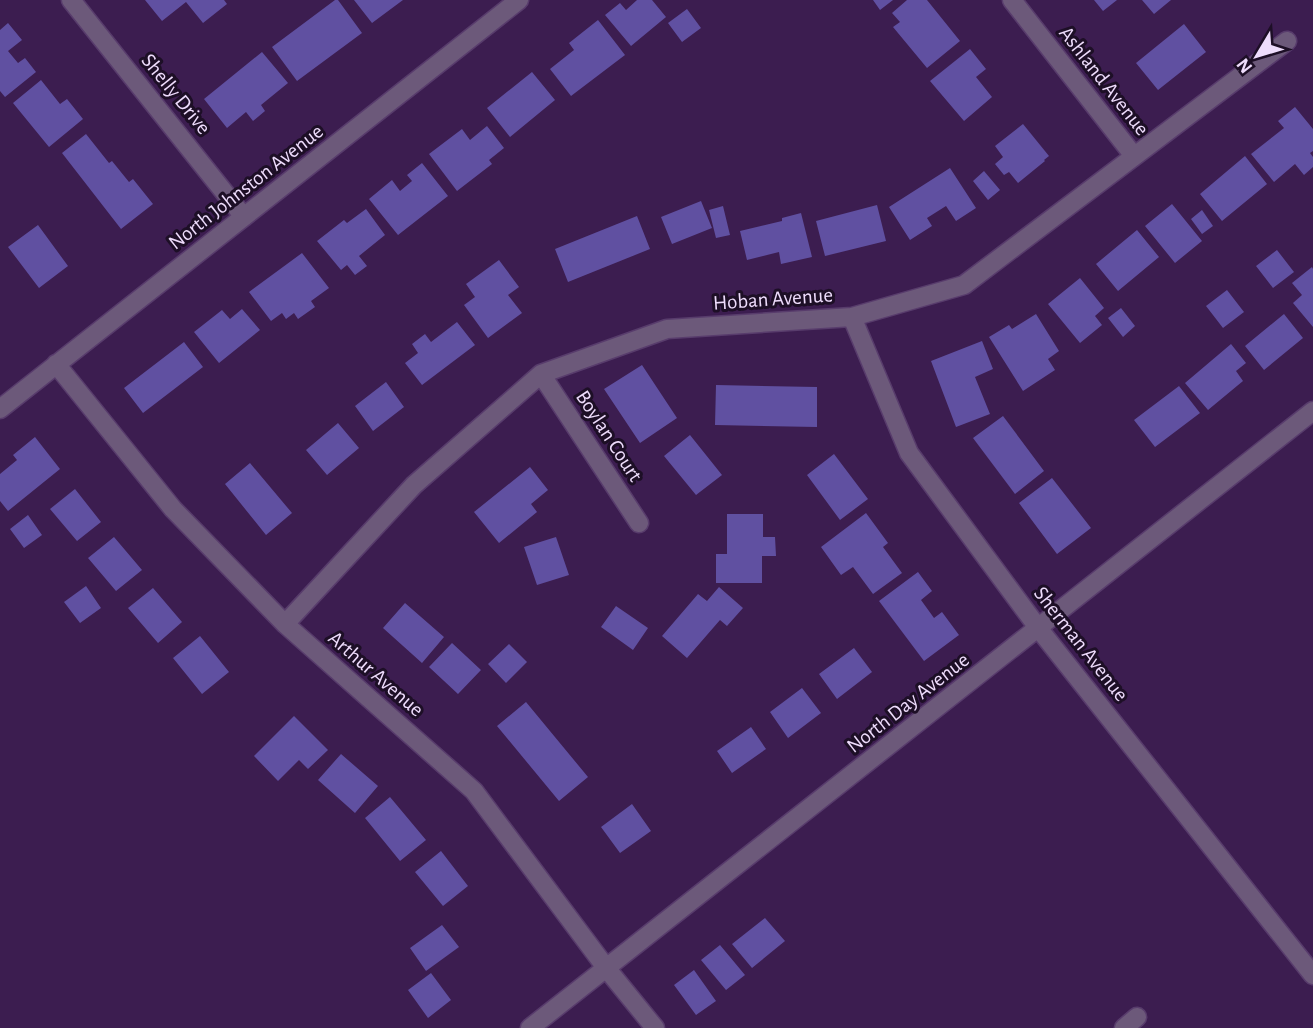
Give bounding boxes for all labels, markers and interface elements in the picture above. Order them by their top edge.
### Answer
north arrow [1222,21,1292,91]
street label: Ashland Avenue [1055,23,1153,139]
street label: Shelly Drive [137,50,215,138]
text: N [1233,54,1256,77]
street label: North Johnston Avenue [165,120,327,254]
street label: Hoban Avenue [712,284,834,314]
street label: Boylan Court [572,387,646,486]
street label: Sherman Avenue [1030,583,1132,705]
street label: Arthur Avenue [324,627,428,721]
street label: North Day Avenue [843,649,973,757]

